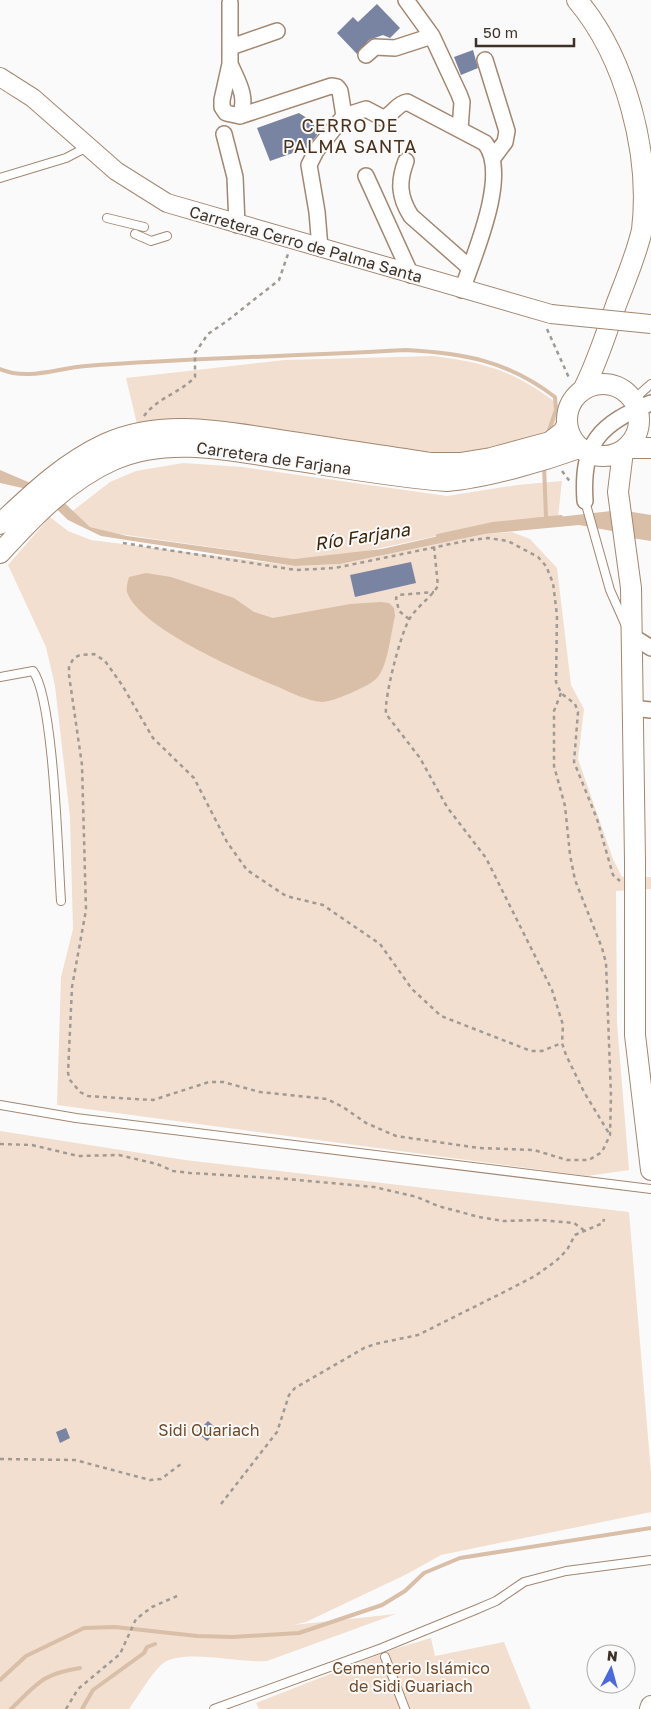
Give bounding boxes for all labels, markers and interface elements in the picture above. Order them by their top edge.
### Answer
scale bar [476,15,574,47]
text: 50 m [483,23,518,41]
district label: CERRO DE PALMA SANTA [283,114,417,157]
street label: Carretera Cerro de Palma Santa [187,201,425,287]
street label: Carretera de Farjana [195,437,353,479]
water label: Río Farjana [313,517,412,554]
park label: Sidi Ouariach [158,1420,260,1440]
north arrow [586,1644,636,1694]
text: N [606,1647,619,1665]
park label: Cementerio Islámico de Sidi Guariach [332,1658,490,1696]

